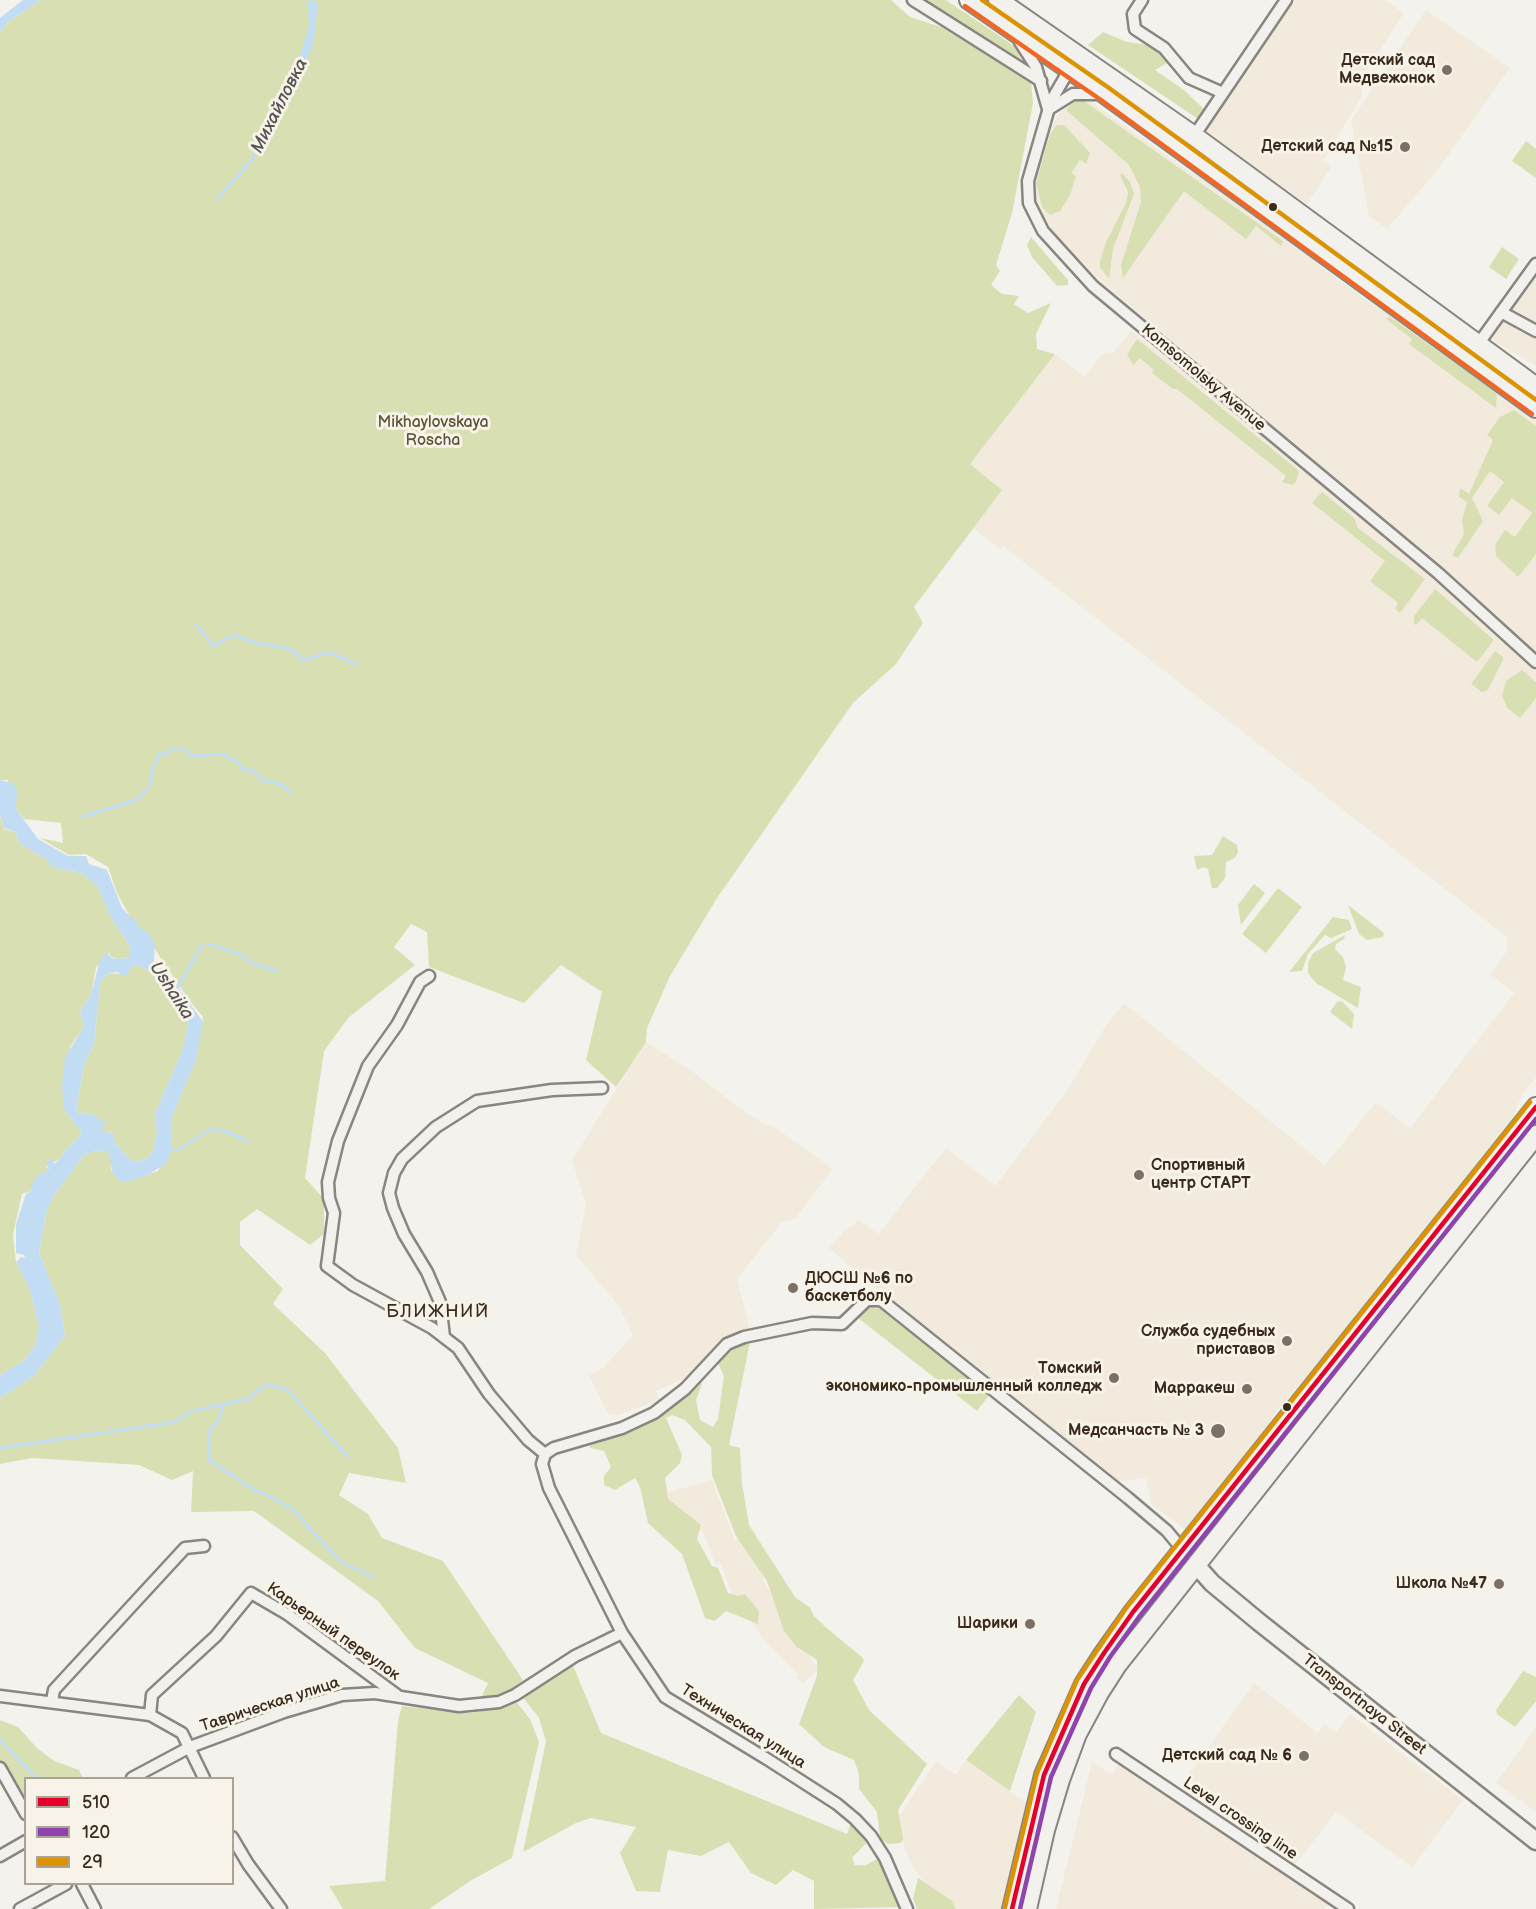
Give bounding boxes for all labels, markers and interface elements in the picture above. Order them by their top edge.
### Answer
place label: Детский сад Медвежонок [1339,51,1435,89]
water label: Михайловка [247,55,313,157]
marker: Детский сад Медвежонок [1440,63,1454,77]
place label: Детский сад №15 [1261,137,1393,157]
marker: Детский сад №15 [1398,140,1412,154]
unlabelled marker [1267,201,1279,213]
street label: Komsomolsky Avenue [1137,320,1269,436]
park label: Mikhaylovskaya Roscha [377,413,489,451]
water label: Ushaika [144,958,198,1024]
place label: Спортивный центр СТАРТ [1151,1156,1251,1194]
marker: Спортивный центр СТАРТ [1132,1168,1146,1182]
place label: ДЮСШ №6 по баскетболу [805,1269,913,1307]
marker: ДЮСШ №6 по баскетболу [786,1281,800,1295]
district label: БЛИЖНИЙ [386,1301,490,1323]
place label: Служба судебных приставов [1141,1322,1275,1360]
marker: Служба судебных приставов [1280,1334,1294,1348]
place label: Томский экономико-промышленный колледж [826,1359,1102,1397]
marker: Томский экономико-промышленный колледж [1107,1371,1121,1385]
place label: Марракеш [1154,1379,1235,1399]
marker: Марракеш [1240,1382,1254,1396]
unlabelled marker [1281,1401,1293,1413]
place label: Медсанчасть № 3 [1068,1421,1204,1441]
marker: Медсанчасть № 3 [1209,1422,1227,1440]
place label: Школа №47 [1395,1574,1487,1594]
marker: Школа №47 [1492,1577,1506,1591]
street label: Карьерный переулок [263,1579,403,1685]
place label: Шарики [957,1614,1018,1634]
marker: Шарики [1023,1617,1037,1631]
street label: Transportnaya Street [1298,1651,1430,1759]
street label: Таврическая улица [198,1673,342,1737]
street label: Техническая улица [677,1681,809,1773]
place label: Детский сад № 6 [1162,1746,1292,1766]
marker: Детский сад № 6 [1297,1749,1311,1763]
street label: Level crossing line [1179,1774,1301,1864]
legend [24,1777,234,1885]
text: 510 [82,1792,110,1813]
text: 120 [82,1822,110,1843]
text: 29 [82,1852,103,1873]

